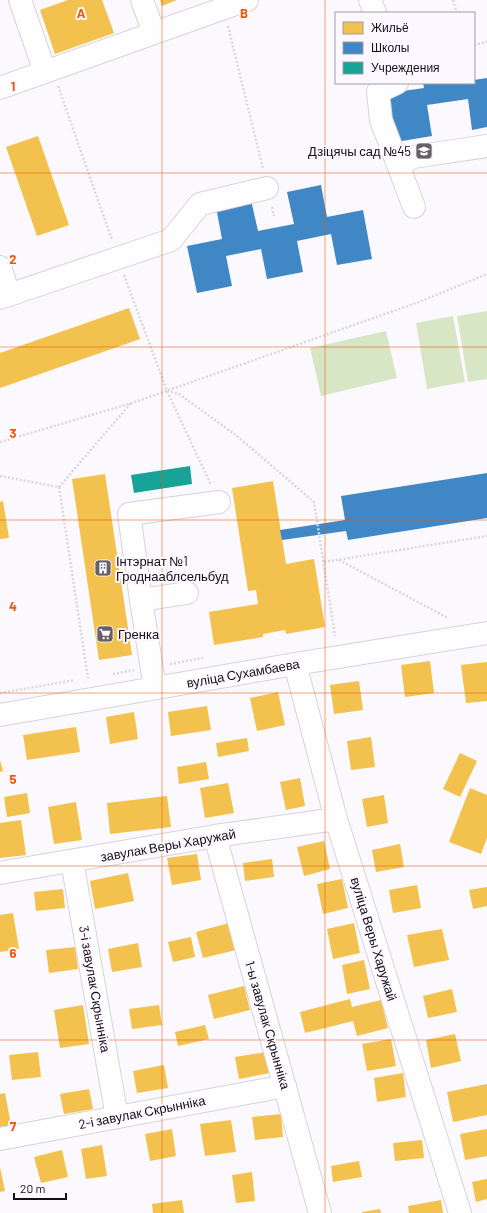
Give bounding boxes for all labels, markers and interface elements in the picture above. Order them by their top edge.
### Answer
text: A [77,5,86,21]
text: B [240,5,248,21]
legend [335,12,475,84]
text: Жильё [371,20,409,34]
text: Школы [371,40,409,54]
text: Учреждения [371,60,440,75]
text: 1 [11,78,15,94]
school or university icon: Дзіцячы сад №45 [414,141,434,161]
place label: Дзіцячы сад №45 [308,143,411,159]
text: 2 [9,251,17,267]
text: 3 [9,425,17,441]
place label: Інтэрнат №1 Гроднааблсельбуд [116,553,229,584]
building icon: Інтэрнат №1 Гроднааблсельбуд [93,558,113,578]
text: 4 [9,598,17,614]
supermarket icon: Гренка [95,624,115,644]
place label: Гренка [118,626,160,642]
street label: вуліца Сухамбаева [185,655,301,691]
text: 5 [9,771,17,787]
street label: завулак Веры Харужай [99,825,237,865]
street label: вуліца Веры Харужай [348,875,400,1003]
street label: 3-і завулак Скрынніка [76,924,114,1054]
text: 6 [10,945,17,961]
street label: 1-ы завулак Скрынніка [242,959,294,1092]
street label: 2-і завулак Скрынніка [77,1092,207,1132]
text: 7 [10,1118,17,1134]
scale bar [14,1175,66,1201]
text: 20 m [20,1181,46,1195]

